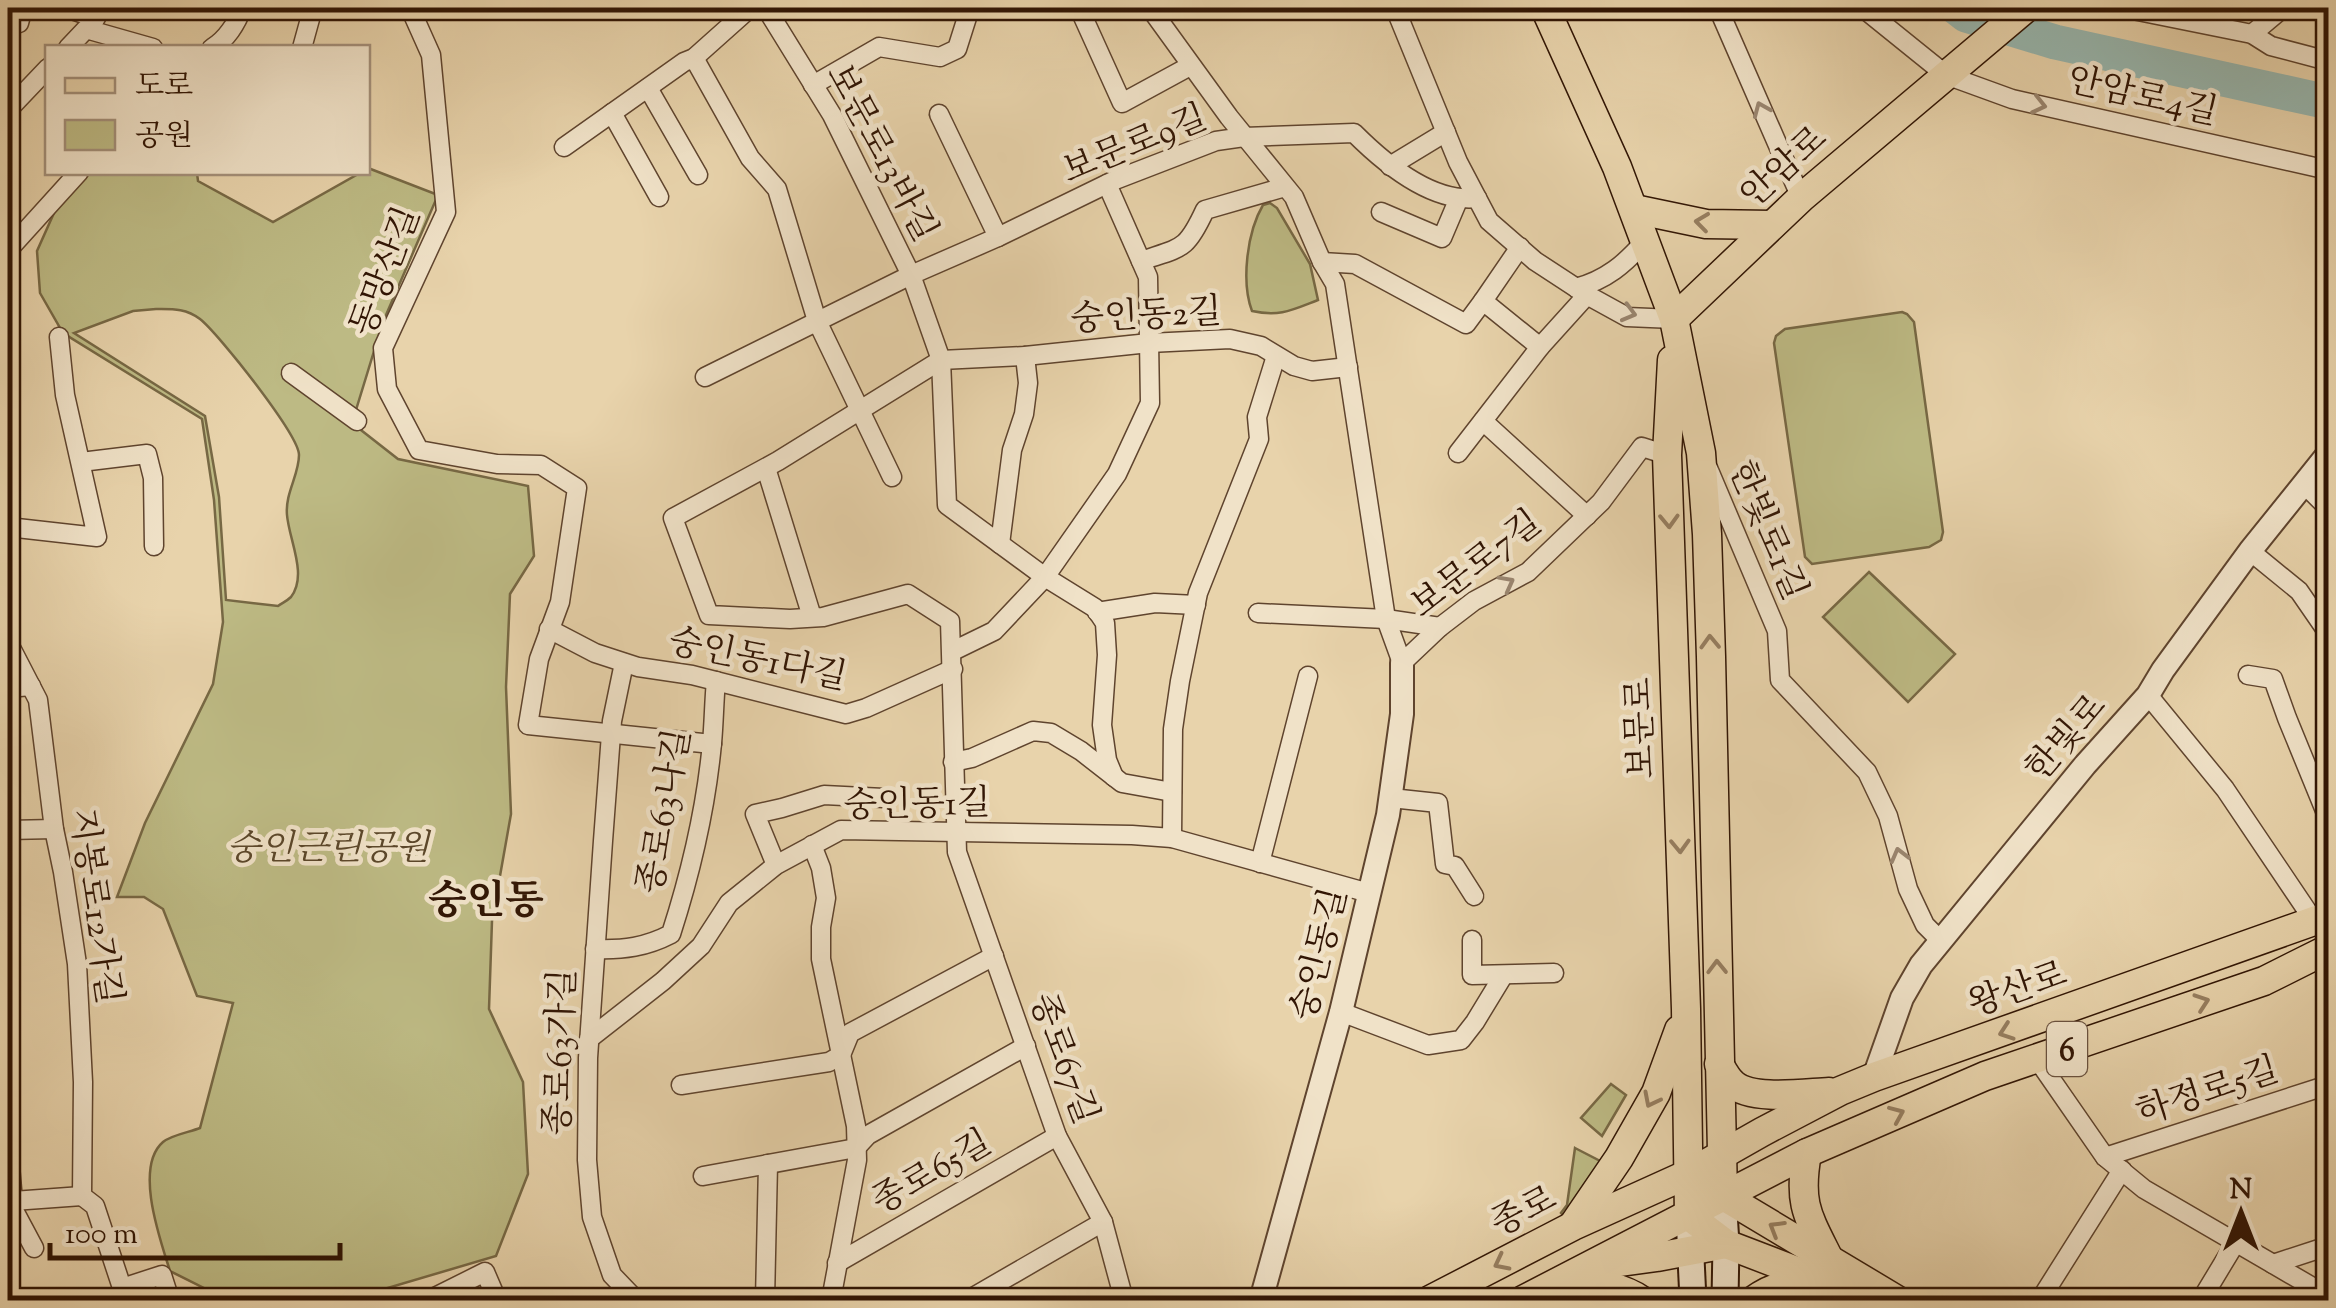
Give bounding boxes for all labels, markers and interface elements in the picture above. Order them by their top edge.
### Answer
legend [45,45,370,175]
street label: 보문로13바길 [812,56,948,252]
street label: 안암로4길 [2062,56,2222,140]
text: 도로 [135,66,193,109]
one-way arrow [2030,93,2047,114]
street label: 보문로9길 [1055,94,1215,198]
one-way arrow [1753,101,1773,119]
text: 공원 [135,116,193,159]
street label: 안암로 [1731,116,1840,221]
street label: 동망산길 [339,200,435,345]
one-way arrow [1694,212,1710,233]
street label: 숭인동2길 [1069,288,1223,347]
one-way arrow [1619,302,1637,323]
street label: 한빛로1길 [1714,454,1818,609]
street label: 보문로7길 [1401,499,1553,632]
one-way arrow [1659,514,1680,530]
one-way arrow [1496,576,1514,595]
street label: 숭인동1다길 [663,618,851,705]
one-way arrow [1700,634,1721,650]
street label: 보문로 [1615,676,1670,779]
street label: 한빛로 [2015,684,2120,794]
street label: 종로63나길 [627,725,706,898]
street label: 숭인동1길 [843,780,991,833]
street label: 지봉로12가길 [55,805,133,1008]
park label: 숭인근린공원 [227,825,432,876]
one-way arrow [1670,838,1691,854]
one-way arrow [1889,847,1910,864]
district label: 숭인동 [428,875,544,932]
street label: 숭인동길 [1280,883,1362,1027]
street label: 왕산로 [1962,951,2074,1032]
one-way arrow [1706,959,1727,974]
street label: 종로63가길 [534,968,591,1136]
street label: 종로67길 [1014,986,1109,1132]
one-way arrow [2192,993,2209,1014]
one-way arrow [1999,1020,2016,1040]
road number: 6 [2047,1022,2087,1076]
street label: 하정로5길 [2130,1046,2286,1140]
one-way arrow [1644,1090,1663,1108]
one-way arrow [1887,1106,1905,1126]
street label: 종로65길 [863,1119,1002,1229]
north arrow [2191,1163,2291,1263]
text: N [2230,1171,2252,1211]
street label: 종로 [1483,1175,1566,1251]
scale bar [50,1198,340,1260]
text: 100 m [65,1214,138,1257]
one-way arrow [1769,1221,1787,1240]
one-way arrow [1494,1251,1512,1270]

